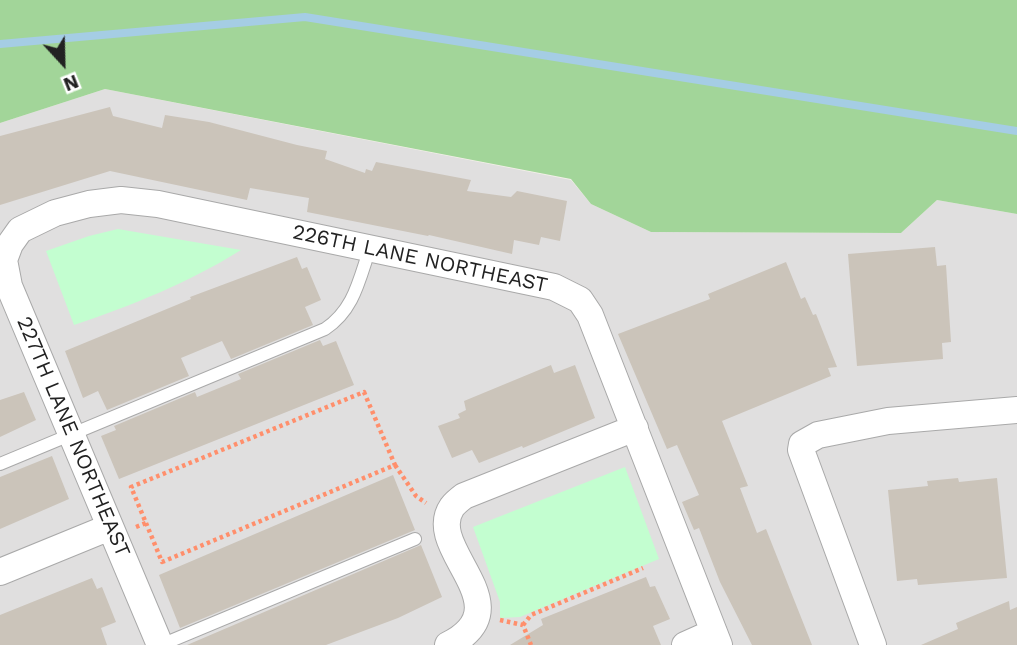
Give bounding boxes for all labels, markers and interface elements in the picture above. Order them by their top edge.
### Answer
north arrow [28,28,98,98]
text: N [60,70,82,96]
street label: 226TH LANE NORTHEAST [290,220,550,298]
street label: 227TH LANE NORTHEAST [11,313,135,561]

